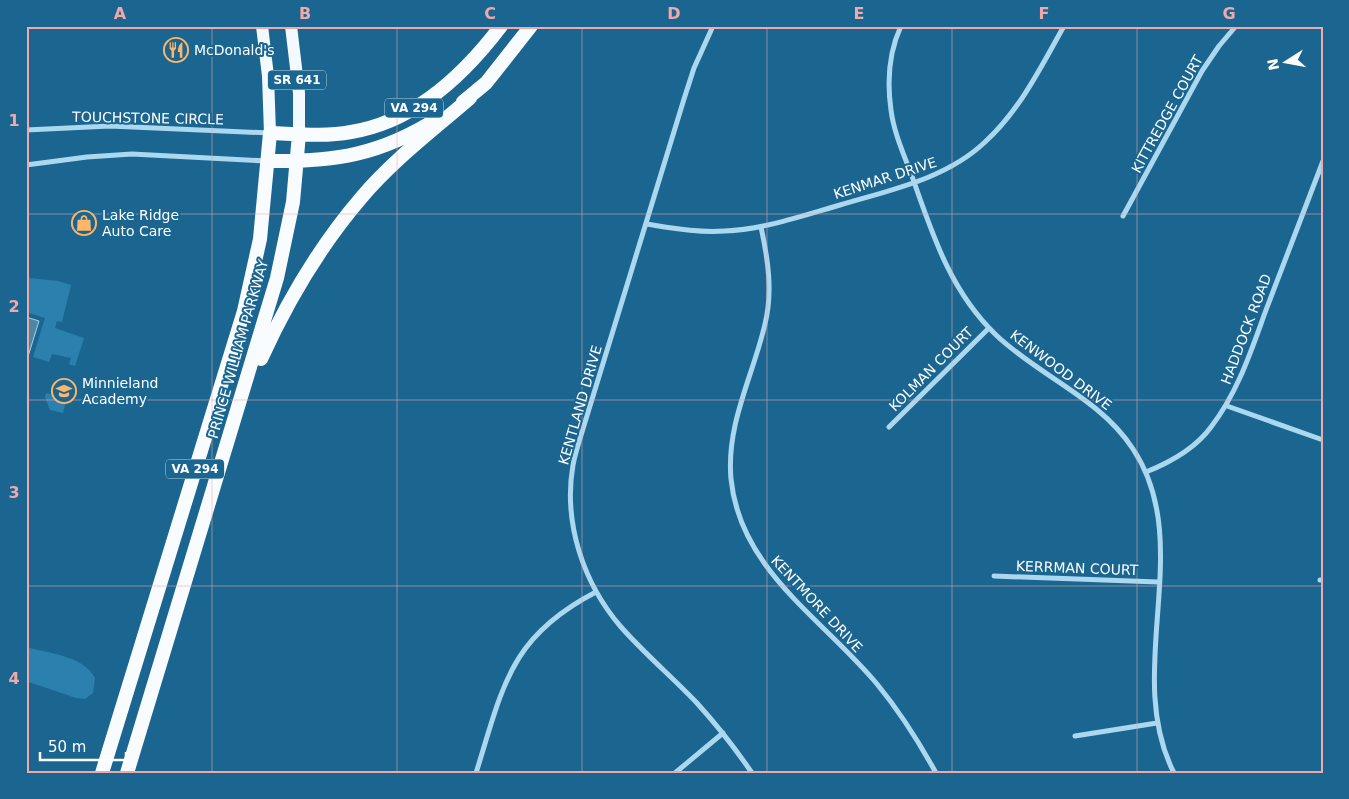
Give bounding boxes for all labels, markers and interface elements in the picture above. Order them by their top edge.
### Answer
text: A [114,4,127,23]
text: B [299,4,311,23]
text: C [484,4,496,23]
text: D [667,4,681,23]
text: E [854,4,864,23]
text: F [1039,4,1049,23]
text: G [1222,4,1236,23]
restaurant icon: McDonald's [163,37,189,63]
north arrow [1262,38,1312,88]
place label: McDonald's [194,42,275,58]
street label: KITTREDGE COURT [1128,52,1206,176]
text: N [1264,57,1282,72]
road number: SR 641 [268,70,326,90]
road number: VA 294 [385,99,443,118]
street label: TOUCHSTONE CIRCLE [71,109,224,127]
text: 1 [8,111,20,130]
street label: KENMAR DRIVE [831,154,939,202]
place label: Lake Ridge Auto Care [102,207,179,239]
shop icon: Lake Ridge Auto Care [71,210,97,236]
street label: PRINCE WILLIAM PARKWAY [205,257,271,440]
street label: HADDOCK ROAD [1218,272,1274,386]
text: 2 [8,297,20,316]
street label: KOLMAN COURT [886,323,977,414]
street label: KENWOOD DRIVE [1007,327,1115,413]
street label: KENTLAND DRIVE [555,343,605,467]
place label: Minnieland Academy [82,375,158,407]
school or university icon: Minnieland Academy [51,378,77,404]
road number: VA 294 [166,459,224,478]
text: 3 [8,483,20,502]
street label: KENTMORE DRIVE [768,552,866,656]
street label: KERRMAN COURT [1016,558,1139,578]
text: 4 [8,669,20,688]
scale bar [40,729,126,761]
text: 50 m [48,738,86,756]

